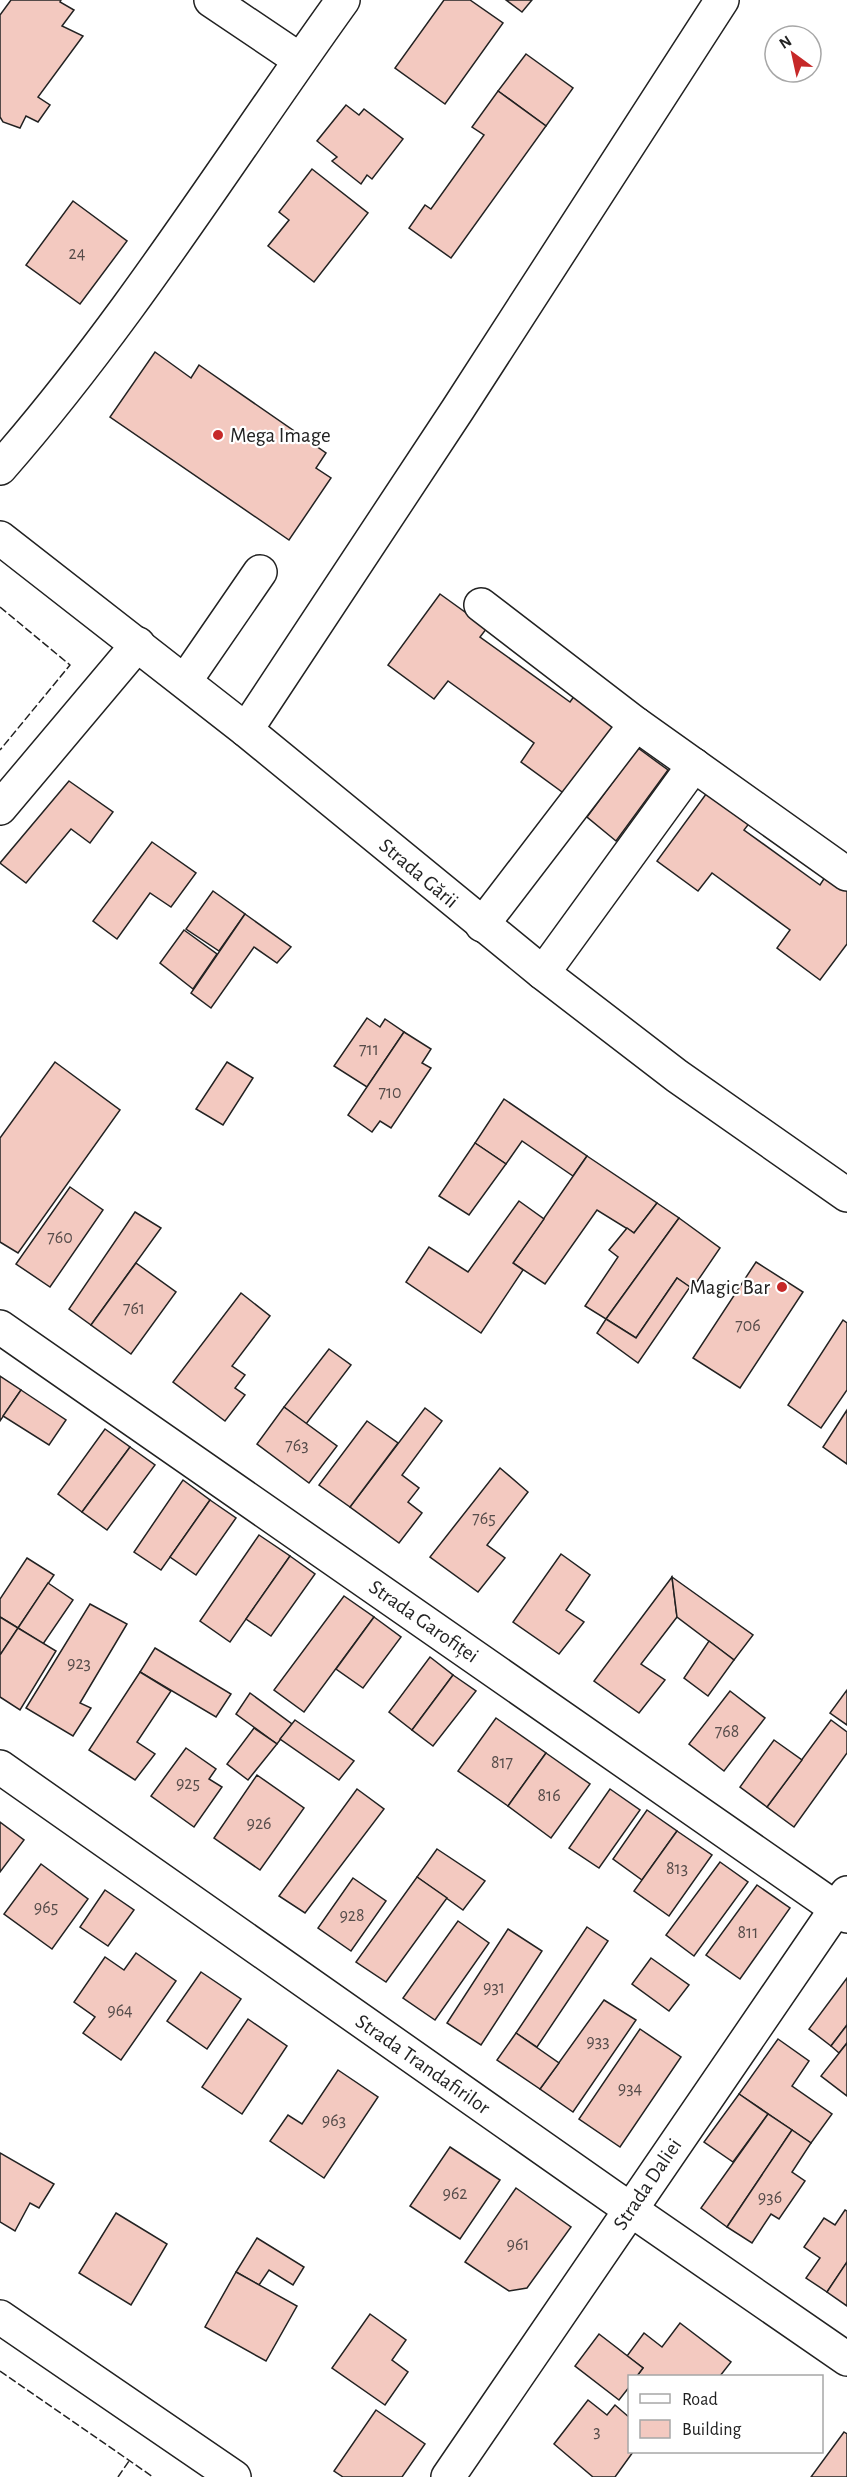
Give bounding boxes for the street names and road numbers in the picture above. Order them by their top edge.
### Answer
street label: Strada Gării [375,835,462,912]
street label: Strada Garofiței [364,1576,482,1668]
street label: Strada Trandafirilor [352,2010,494,2119]
street label: Strada Daliei [609,2135,686,2234]

